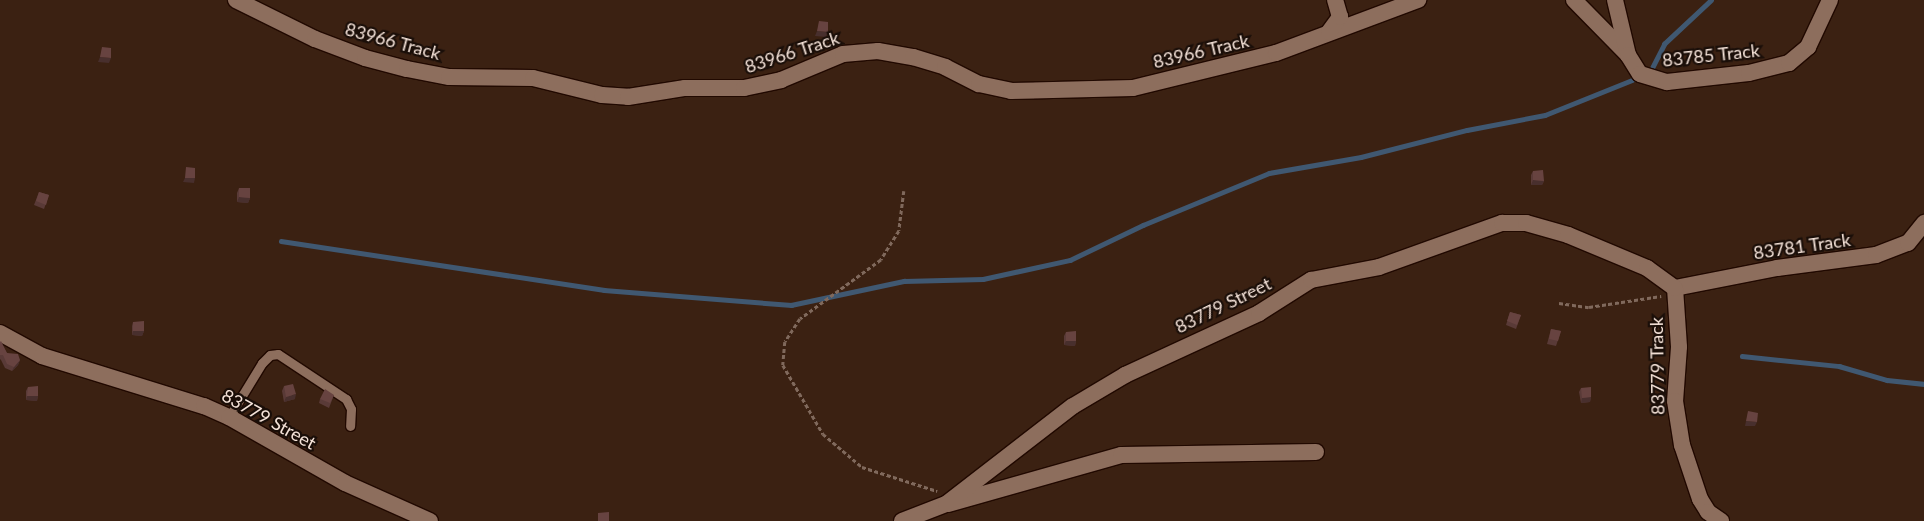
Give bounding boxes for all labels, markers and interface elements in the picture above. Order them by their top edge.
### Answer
street label: 83966 Track [343,18,443,64]
street label: 83966 Track [742,27,842,77]
street label: 83966 Track [1151,29,1251,73]
street label: 83785 Track [1661,39,1761,71]
street label: 83781 Track [1752,228,1852,264]
street label: 83779 Street [1171,272,1275,338]
street label: 83779 Track [1645,317,1669,415]
street label: 83779 Street [218,384,320,454]

